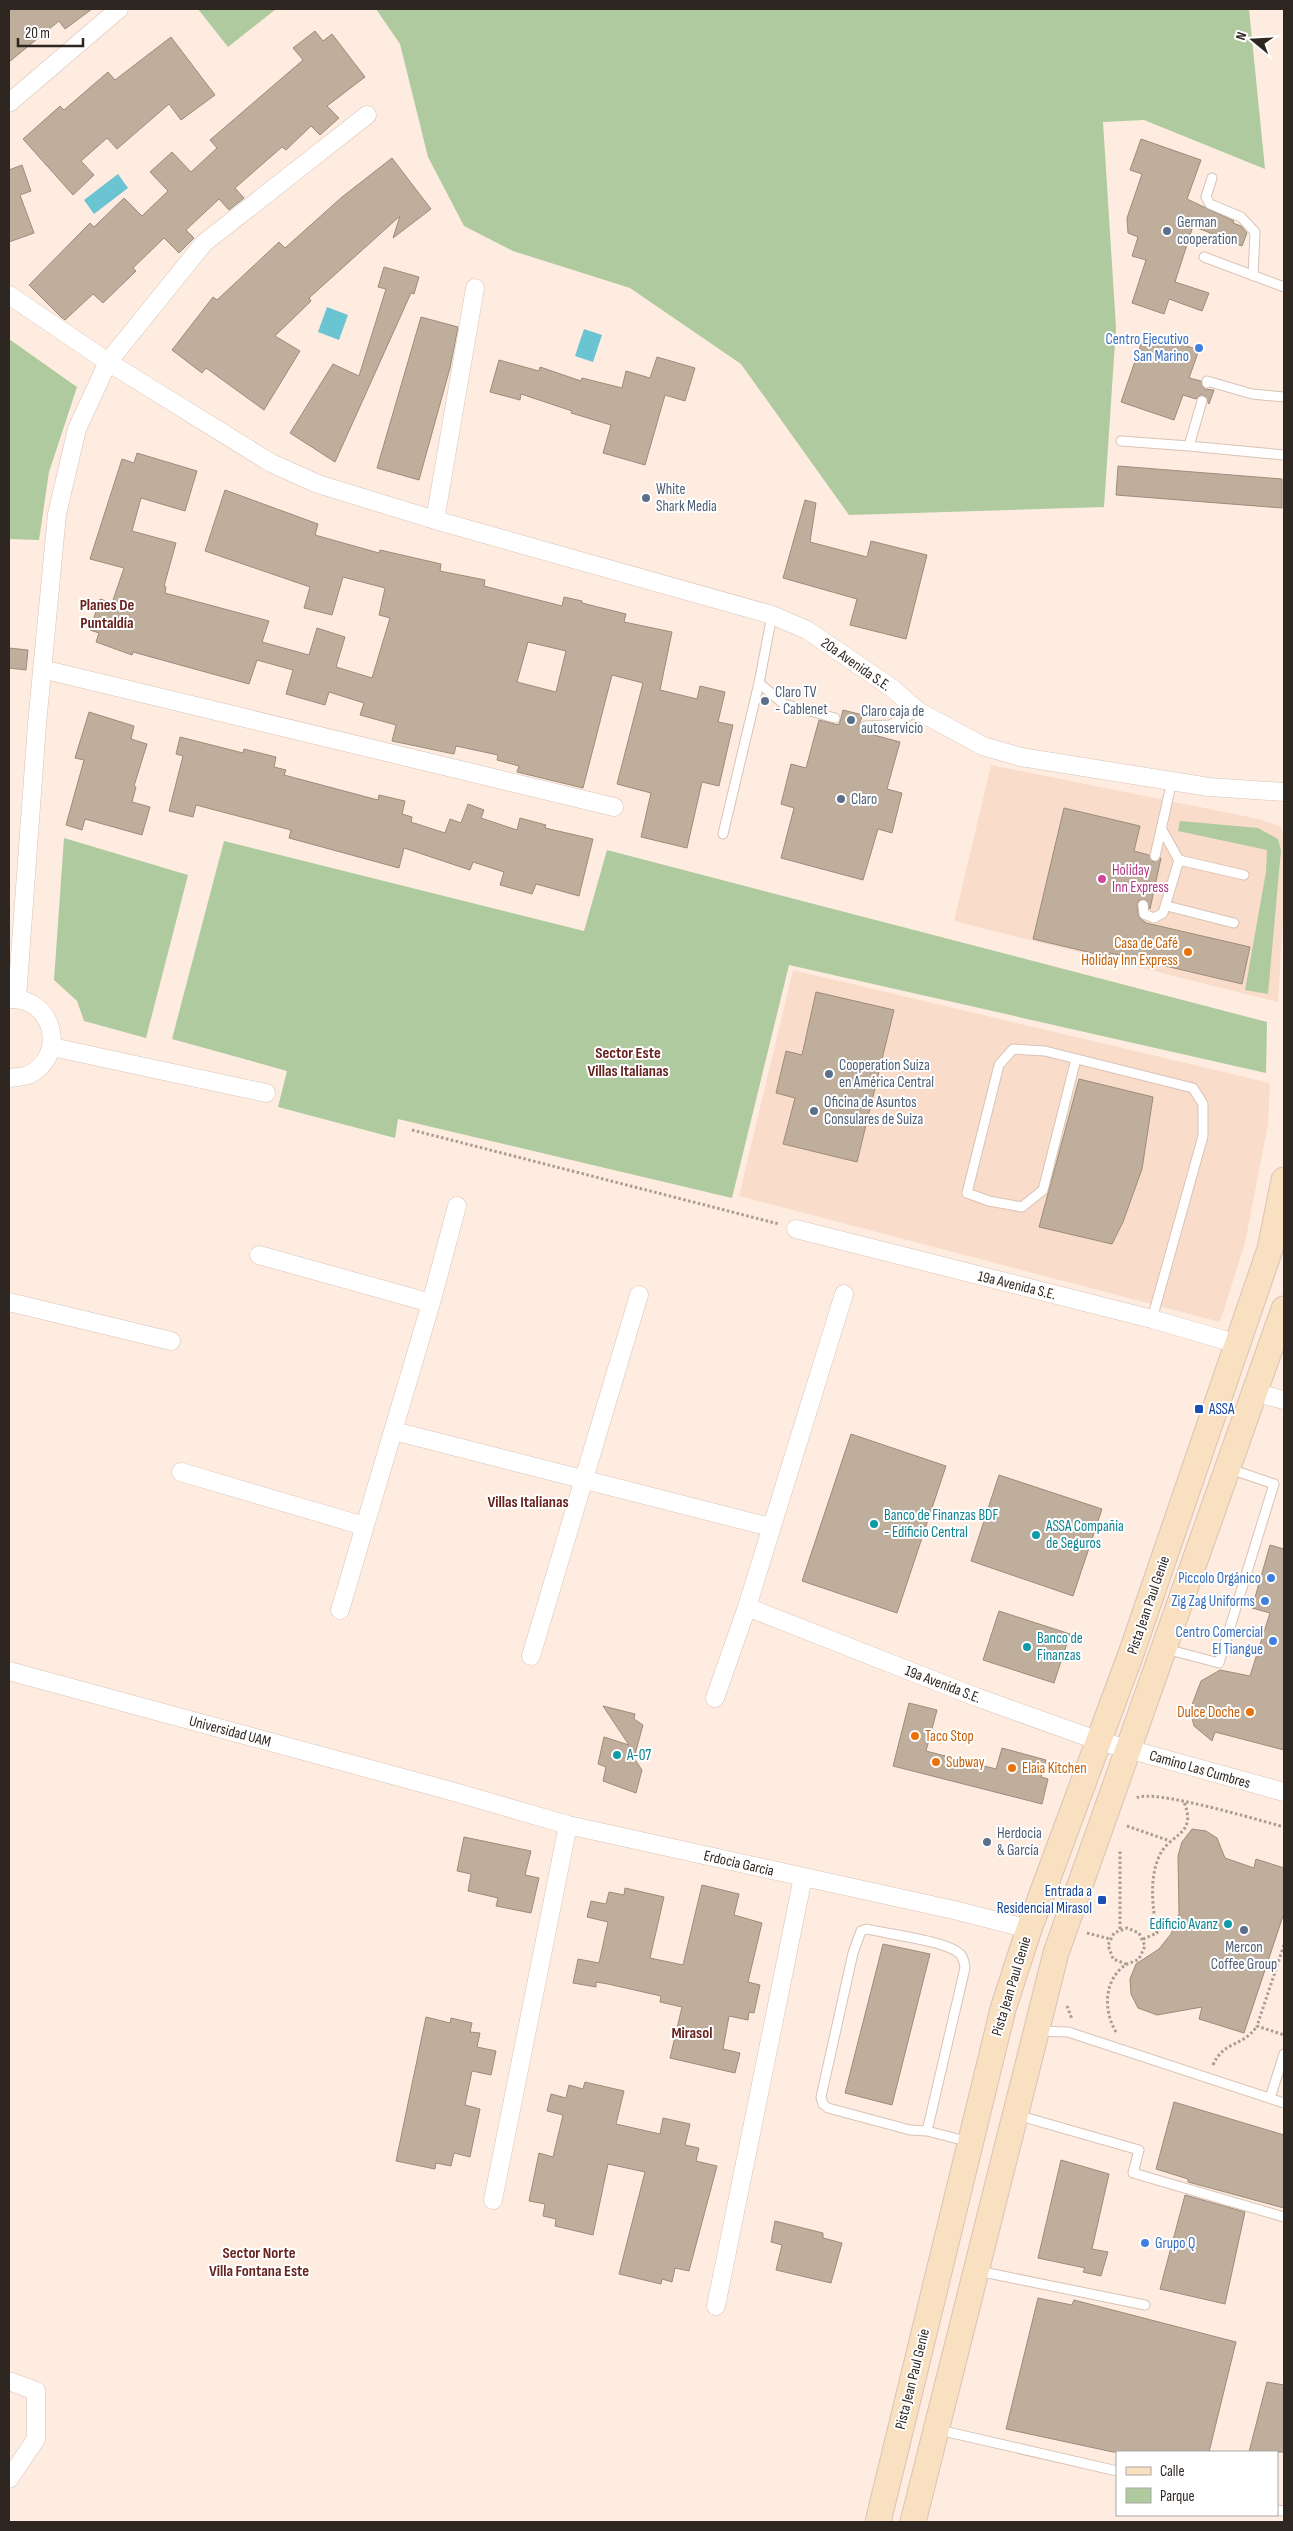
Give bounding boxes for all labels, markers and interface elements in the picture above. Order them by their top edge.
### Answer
scale bar [18,15,82,47]
north arrow [1228,15,1278,65]
text: 20 m [25,24,50,43]
text: N [1232,30,1250,42]
place label: German cooperation [1177,213,1237,249]
marker: German cooperation [1161,225,1173,237]
place label: Centro Ejecutivo San Marino [1106,330,1189,366]
marker: Centro Ejecutivo San Marino [1193,342,1205,354]
place label: White Shark Media [656,480,717,516]
marker: White Shark Media [640,492,652,504]
district label: Planes De Puntaldía [80,596,135,633]
street label: 20a Avenida S.E. [817,633,894,695]
place label: Claro TV - Cablenet [775,683,828,719]
marker: Claro TV - Cablenet [759,695,771,707]
place label: Claro caja de autoservicio [861,702,924,738]
marker: Claro caja de autoservicio [845,714,857,726]
place label: Claro [851,790,877,809]
marker: Claro [835,793,847,805]
place label: Holiday Inn Express [1112,861,1169,897]
marker: Holiday Inn Express [1096,873,1108,885]
place label: Casa de Café Holiday Inn Express [1081,934,1178,970]
marker: Casa de Café Holiday Inn Express [1182,946,1194,958]
district label: Sector Este Villas Italianas [587,1044,669,1081]
place label: Cooperation Suiza en América Central [839,1056,934,1092]
marker: Cooperation Suiza en América Central [823,1068,835,1080]
place label: Oficina de Asuntos Consulares de Suiza [824,1093,923,1129]
marker: Oficina de Asuntos Consulares de Suiza [808,1105,820,1117]
street label: 19a Avenida S.E. [976,1267,1058,1304]
place label: ASSA [1208,1400,1235,1419]
marker: ASSA [1193,1403,1205,1415]
district label: Villas Italianas [487,1493,569,1512]
place label: Banco de Finanzas BDF - Edificio Central [884,1506,998,1542]
place label: ASSA Compañia de Seguros [1045,1517,1124,1553]
marker: Banco de Finanzas BDF - Edificio Central [868,1518,880,1530]
marker: ASSA Compañia de Seguros [1030,1529,1042,1541]
street label: Pista Jean Paul Genie [1123,1553,1174,1657]
place label: Piccolo Orgánico [1178,1569,1261,1588]
marker: Piccolo Orgánico [1265,1572,1277,1584]
place label: Zig Zag Uniforms [1171,1592,1255,1611]
marker: Zig Zag Uniforms [1259,1595,1271,1607]
place label: Centro Comercial El Tiangue [1176,1623,1263,1659]
place label: Banco de Finanzas [1037,1629,1083,1665]
marker: Centro Comercial El Tiangue [1267,1635,1279,1647]
marker: Banco de Finanzas [1021,1641,1033,1653]
street label: 19a Avenida S.E. [902,1661,984,1708]
place label: Dulce Doche [1177,1703,1240,1722]
marker: Dulce Doche [1244,1706,1256,1718]
street label: Universidad UAM [187,1711,273,1752]
place label: Taco Stop [925,1727,974,1746]
marker: Taco Stop [909,1730,921,1742]
place label: A-07 [626,1746,651,1765]
street label: Camino Las Cumbres [1147,1746,1253,1793]
marker: A-07 [611,1749,623,1761]
place label: Subway [946,1753,985,1772]
marker: Subway [930,1756,942,1768]
place label: Elaia Kitchen [1022,1759,1087,1778]
marker: Elaia Kitchen [1006,1762,1018,1774]
place label: Herdocia & García [997,1824,1042,1860]
marker: Herdocia & García [981,1836,993,1848]
street label: Erdocia Garcia [702,1846,776,1881]
place label: Entrada a Residencial Mirasol [997,1882,1092,1918]
marker: Entrada a Residencial Mirasol [1096,1894,1108,1906]
place label: Edificio Avanz [1150,1915,1219,1934]
marker: Edificio Avanz [1222,1918,1234,1930]
marker: Mercon Coffee Group [1238,1924,1250,1936]
street label: Pista Jean Paul Genie [987,1934,1036,2038]
place label: Mercon Coffee Group [1211,1938,1277,1974]
district label: Mirasol [671,2024,713,2043]
place label: Grupo Q [1155,2234,1195,2253]
marker: Grupo Q [1139,2237,1151,2249]
district label: Sector Norte Villa Fontana Este [209,2244,309,2281]
street label: Pista Jean Paul Genie [891,2327,934,2431]
legend [1116,2451,1278,2516]
text: Calle [1160,2462,1184,2481]
text: Parque [1160,2487,1195,2506]

